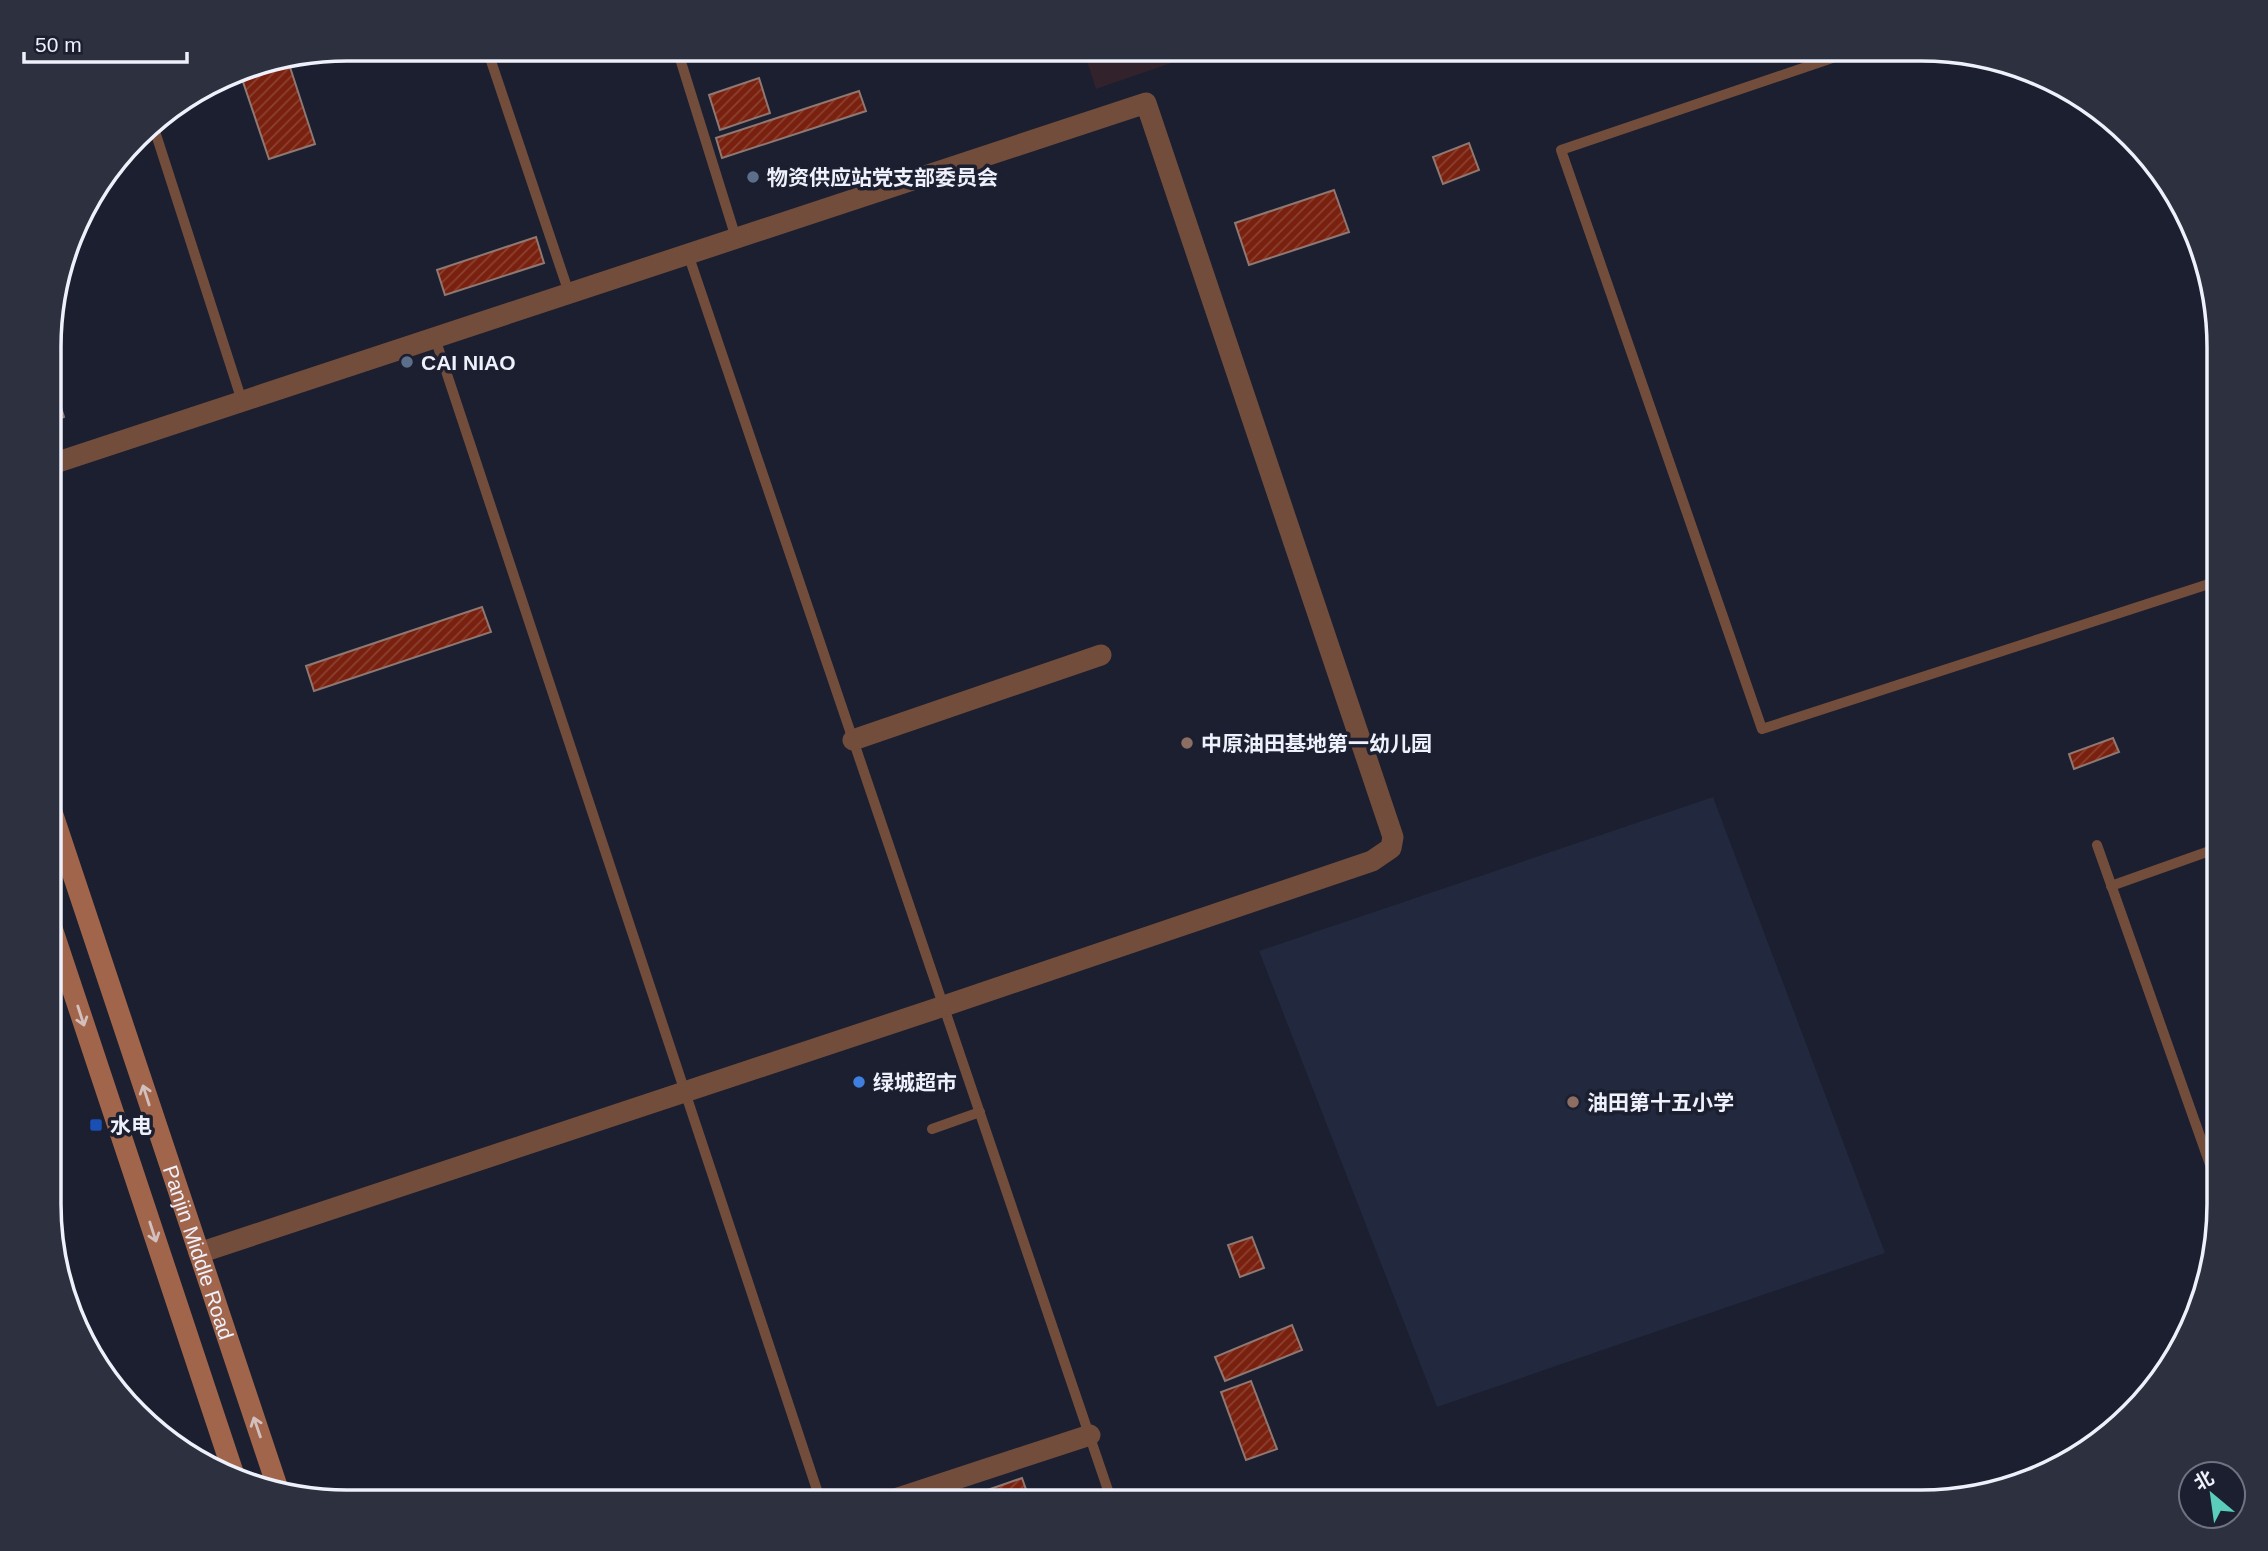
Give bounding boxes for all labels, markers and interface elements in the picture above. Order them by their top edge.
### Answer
scale bar [24,21,187,65]
text: 50 m [35,33,82,56]
place label: 物资供应站党支部委员会 [767,166,998,189]
marker: 物资供应站党支部委员会 [745,169,761,185]
place label: CAI NIAO [421,351,516,374]
marker: CAI NIAO [399,354,415,370]
place label: 中原油田基地第一幼儿园 [1201,732,1432,755]
marker: 中原油田基地第一幼儿园 [1179,735,1195,751]
one-way arrow [76,1004,88,1026]
place label: 绿城超市 [873,1071,957,1094]
marker: 绿城超市 [851,1074,867,1090]
one-way arrow [139,1084,152,1106]
place label: 油田第十五小学 [1587,1091,1734,1114]
marker: 油田第十五小学 [1565,1094,1581,1110]
place label: 水电 [110,1114,152,1137]
marker: 水电 [88,1117,104,1133]
street label: Panjin Middle Road [159,1162,239,1342]
one-way arrow [148,1220,160,1242]
one-way arrow [250,1416,262,1438]
north arrow [2177,1460,2247,1530]
text: 北 [2191,1467,2217,1494]

